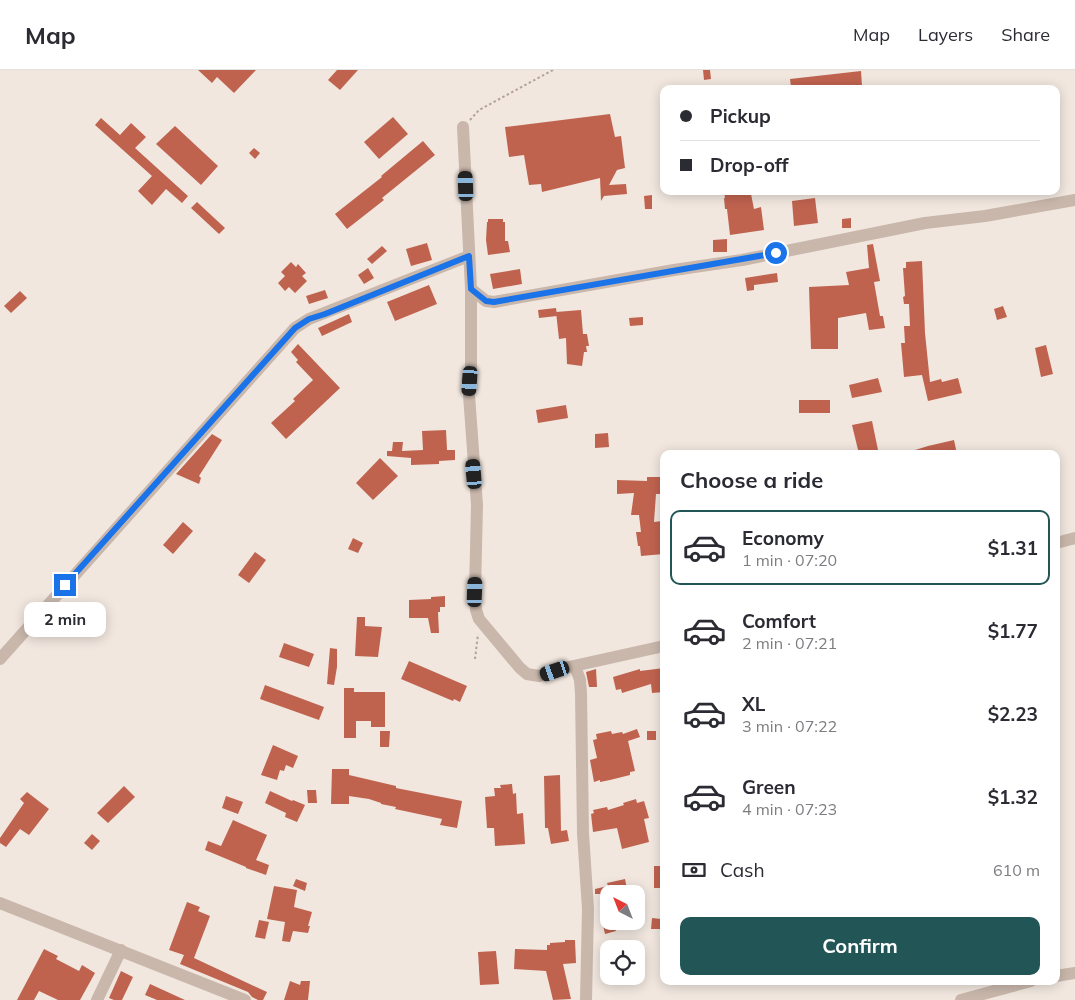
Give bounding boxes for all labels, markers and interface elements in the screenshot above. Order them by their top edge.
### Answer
text: Map [25,20,76,50]
text: Map [853,23,890,46]
text: Layers [918,23,973,46]
text: Share [1001,23,1050,46]
text: Pickup [710,104,771,128]
text: Drop-off [710,153,788,177]
car [457,171,474,201]
route start [765,242,787,264]
car [461,366,478,396]
car [465,458,482,490]
text: Choose a ride [680,466,823,494]
icon: car [682,525,727,570]
text: Economy [742,526,824,550]
text: $1.31 [988,536,1038,560]
text: 1 min · 07:20 [742,550,837,570]
route end [54,574,76,596]
car [466,577,483,607]
callout: 2 min [24,602,106,638]
icon: car [682,608,727,653]
text: 2 min [44,609,86,629]
text: Comfort [742,609,816,633]
text: $1.77 [988,619,1038,643]
text: 2 min · 07:21 [742,633,837,653]
car [538,659,571,683]
icon: car [682,691,727,736]
text: XL [742,692,765,716]
text: $2.23 [988,702,1038,726]
text: 3 min · 07:22 [742,716,837,736]
icon: car [682,774,727,819]
text: Green [742,775,796,799]
text: $1.32 [988,785,1038,809]
text: 4 min · 07:23 [742,799,837,819]
icon: cash [680,856,708,884]
text: Cash [720,858,765,882]
text: 610 m [993,860,1040,880]
north arrow [600,885,645,930]
map controls [600,885,645,985]
button: Confirm [680,917,1040,975]
button: locate [600,940,645,985]

